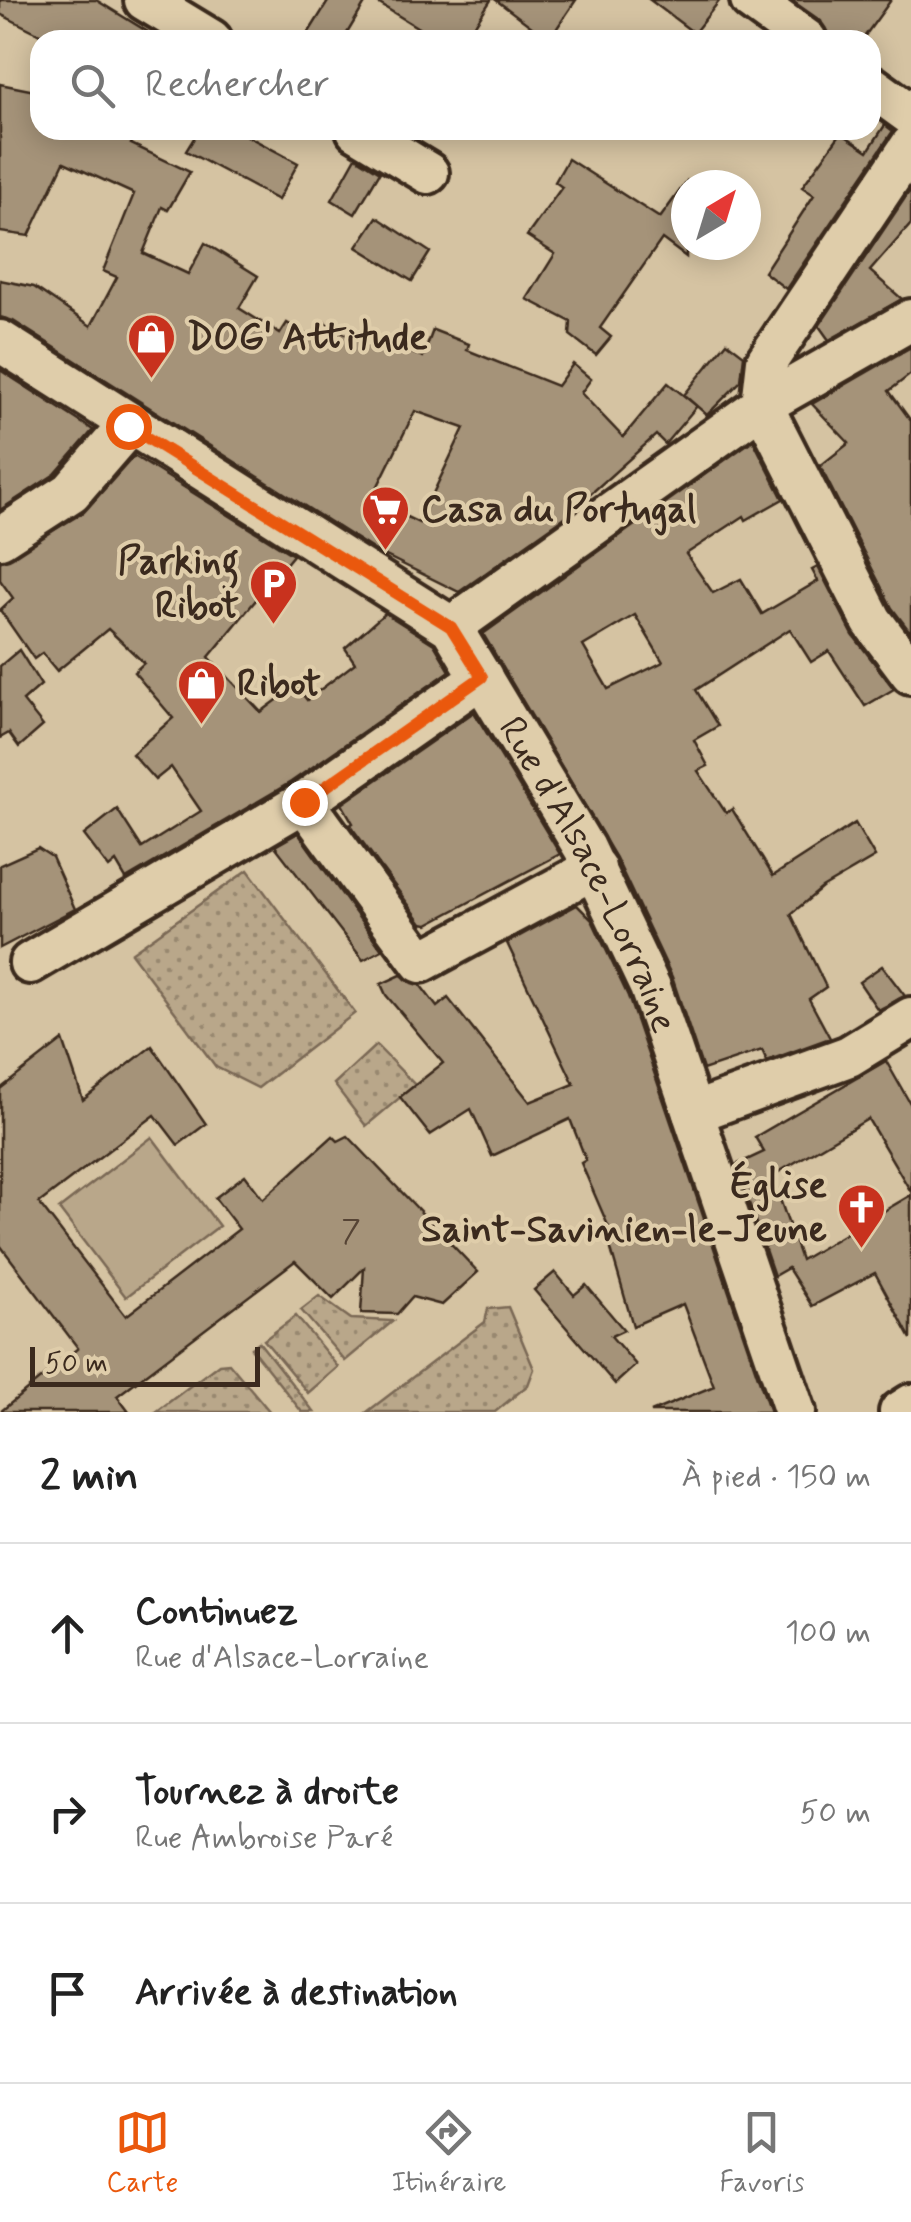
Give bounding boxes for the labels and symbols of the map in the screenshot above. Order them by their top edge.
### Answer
north arrow [671,170,761,260]
shop icon: DOG' Attitude [126,312,178,380]
place label: DOG' Attitude [187,314,428,363]
route start [106,404,152,450]
supermarket icon: Casa du Portugal [360,484,412,552]
place label: Casa du Portugal [421,486,696,536]
place label: Parking Ribot [118,538,239,631]
parking icon: Parking Ribot [248,558,300,626]
shop icon: Ribot [176,658,228,726]
place label: Ribot [237,660,321,709]
street label: Rue d'Alsace-Lorraine [486,708,688,1039]
route end [282,780,328,826]
place label: Église Saint-Savinien-le-Jeune [421,1160,827,1255]
church icon: Église Saint-Savinien-le-Jeune [836,1182,888,1250]
house number: 7 [341,1211,361,1253]
scale bar [30,1342,260,1386]

